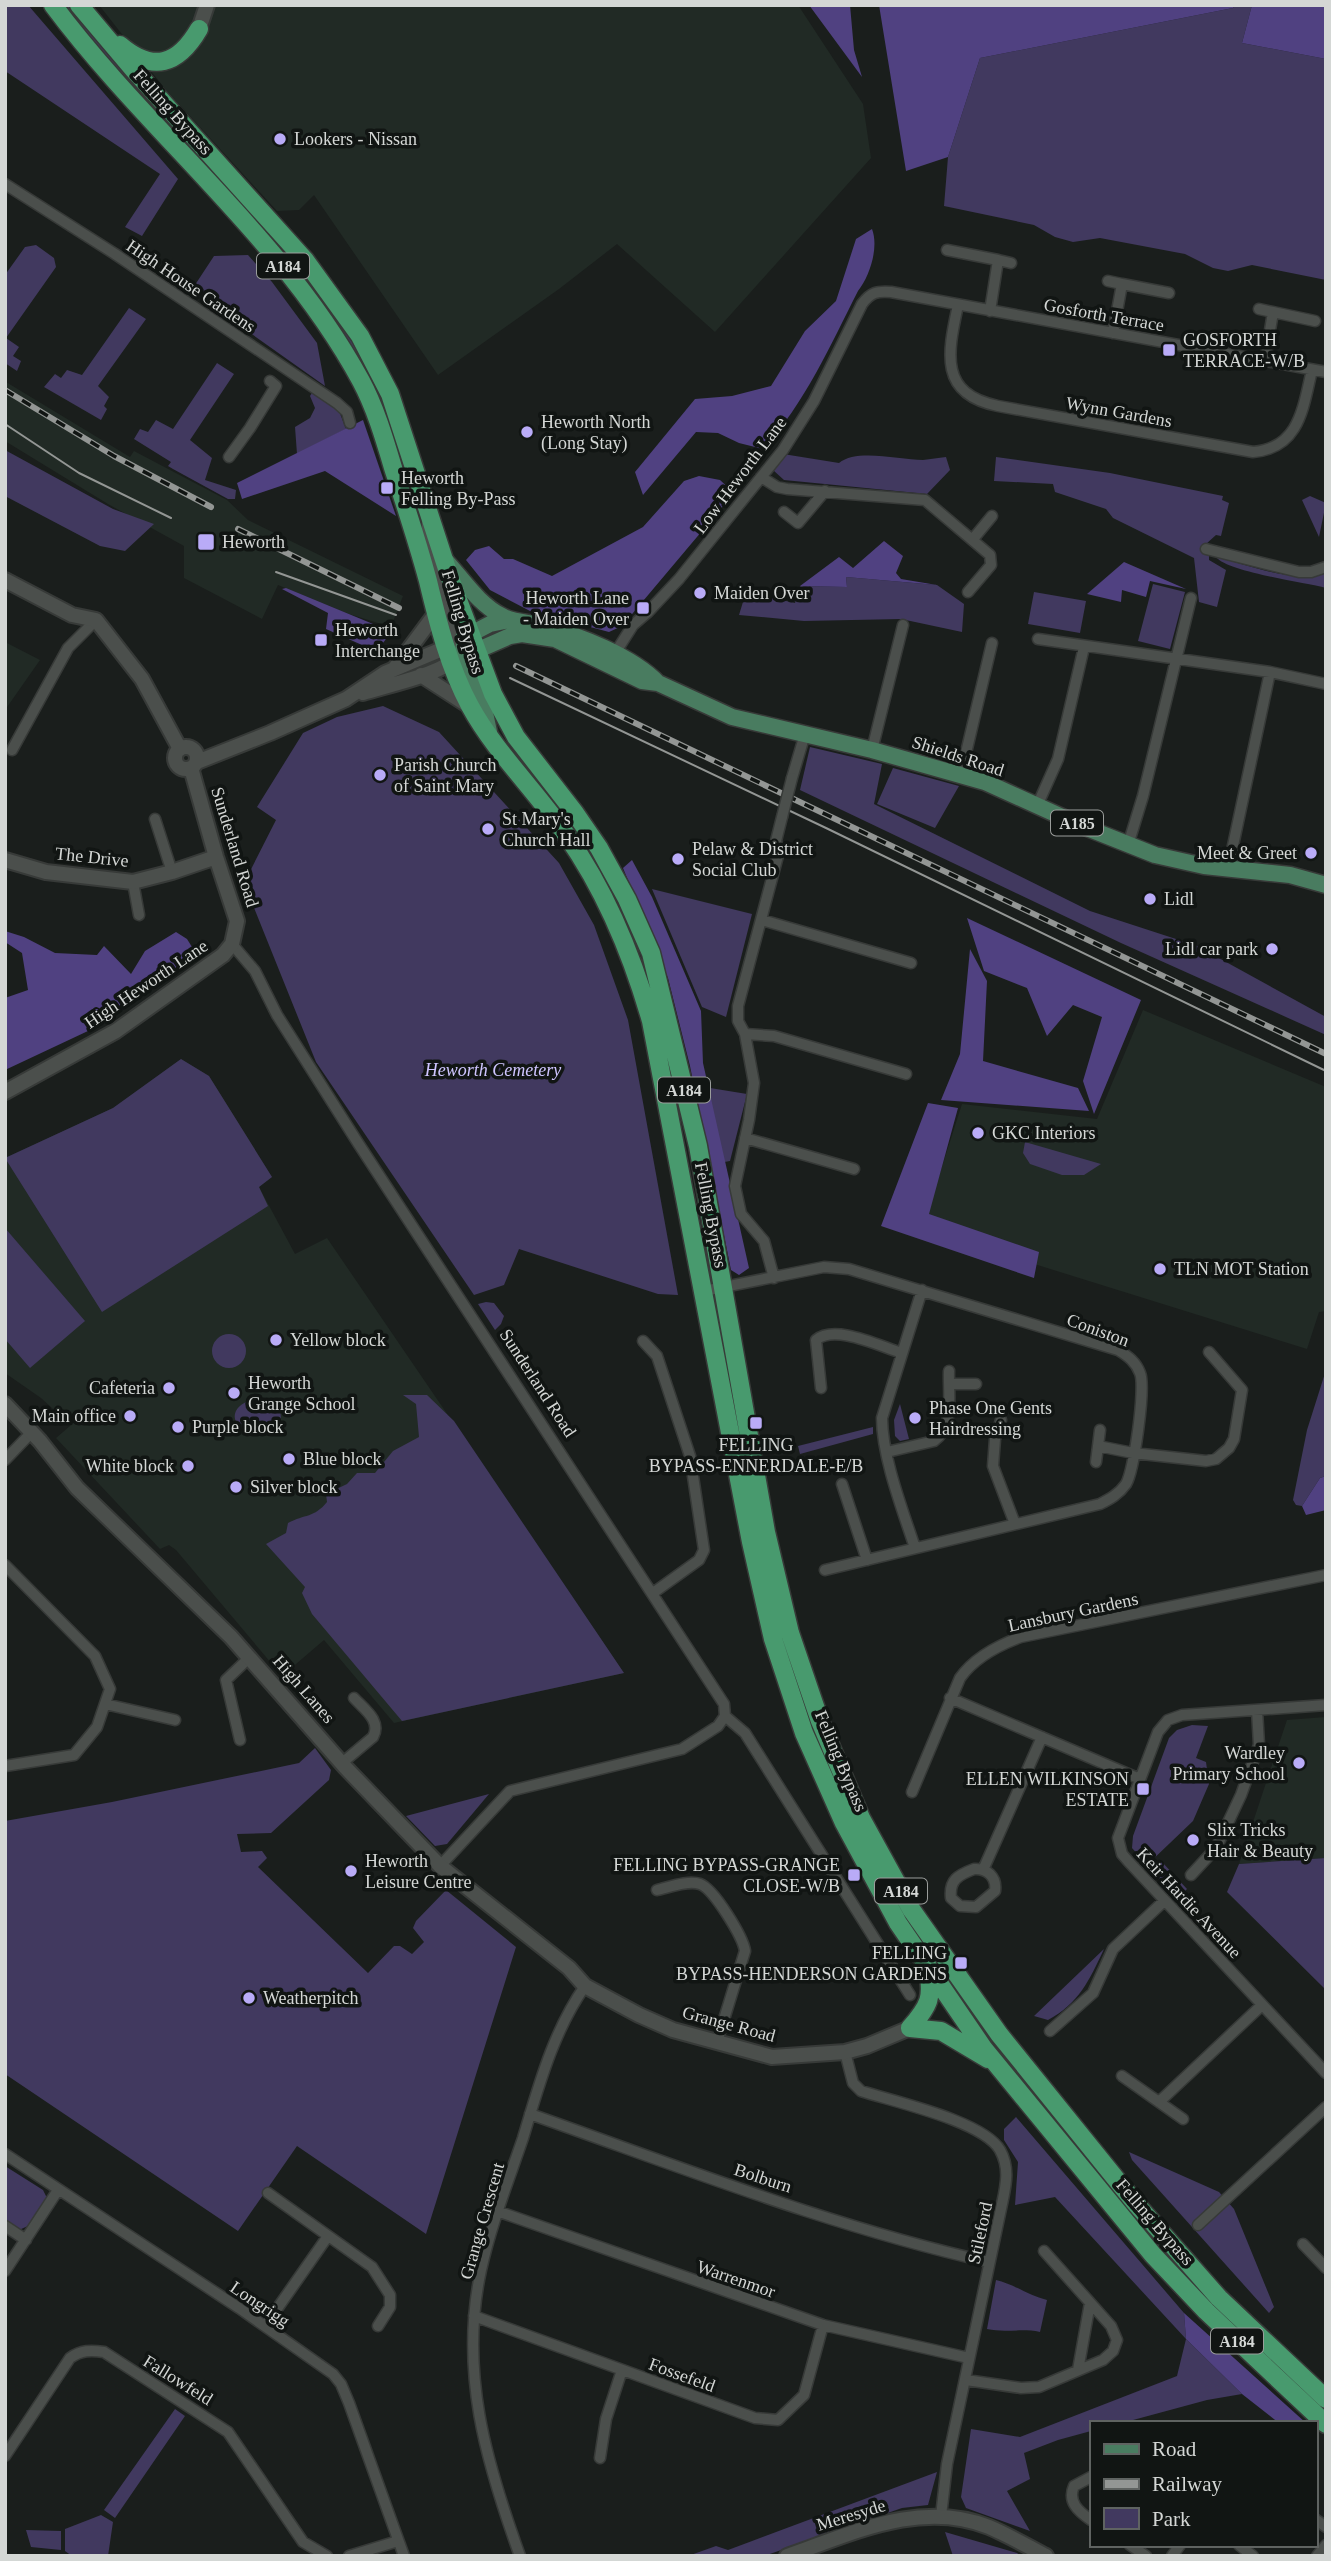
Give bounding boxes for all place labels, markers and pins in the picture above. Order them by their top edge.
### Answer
place label: Lookers - Nissan [294,129,417,149]
marker: Lookers - Nissan [272,131,288,147]
place label: GOSFORTH TERRACE-W/B [1183,330,1305,371]
marker: GOSFORTH TERRACE-W/B [1161,342,1177,358]
place label: Heworth North (Long Stay) [541,412,650,454]
marker: Heworth North (Long Stay) [519,424,535,440]
place label: Heworth Felling By-Pass [401,468,516,509]
marker: Heworth Felling By-Pass [379,480,395,496]
marker: Heworth [196,532,216,552]
place label: Heworth [222,532,285,552]
place label: Maiden Over [714,583,809,603]
marker: Maiden Over [692,585,708,601]
place label: Heworth Lane - Maiden Over [523,588,629,629]
marker: Heworth Lane - Maiden Over [635,600,651,616]
place label: Heworth Interchange [335,620,420,661]
marker: Heworth Interchange [313,632,329,648]
place label: Parish Church of Saint Mary [394,755,497,796]
marker: Parish Church of Saint Mary [372,767,388,783]
place label: St Mary's Church Hall [502,809,590,850]
marker: St Mary's Church Hall [480,821,496,837]
place label: Pelaw & District Social Club [692,839,813,880]
place label: Meet & Greet [1197,843,1297,863]
marker: Meet & Greet [1303,845,1319,861]
marker: Pelaw & District Social Club [670,851,686,867]
place label: Lidl [1164,889,1194,909]
marker: Lidl [1142,891,1158,907]
place label: Lidl car park [1165,939,1258,959]
marker: Lidl car park [1264,941,1280,957]
place label: GKC Interiors [992,1123,1095,1143]
marker: GKC Interiors [970,1125,986,1141]
place label: TLN MOT Station [1174,1259,1309,1279]
marker: TLN MOT Station [1152,1261,1168,1277]
place label: Yellow block [290,1330,386,1350]
marker: Yellow block [268,1332,284,1348]
place label: Heworth Grange School [248,1373,355,1414]
place label: Cafeteria [89,1378,155,1398]
marker: Cafeteria [161,1380,177,1396]
marker: Heworth Grange School [226,1385,242,1401]
place label: Phase One Gents Hairdressing [929,1398,1052,1439]
place label: Main office [32,1406,116,1426]
marker: Main office [122,1408,138,1424]
marker: Phase One Gents Hairdressing [907,1410,923,1426]
marker: FELLING BYPASS-ENNERDALE-E/B [748,1415,764,1431]
place label: Purple block [192,1417,284,1437]
marker: Purple block [170,1419,186,1435]
place label: FELLING BYPASS-ENNERDALE-E/B [649,1435,863,1476]
place label: Blue block [303,1449,382,1469]
marker: Blue block [281,1451,297,1467]
place label: White block [86,1456,174,1476]
marker: White block [180,1458,196,1474]
place label: Silver block [250,1477,338,1497]
marker: Silver block [228,1479,244,1495]
place label: Wardley Primary School [1173,1743,1285,1784]
marker: Wardley Primary School [1291,1755,1307,1771]
place label: ELLEN WILKINSON ESTATE [966,1769,1129,1810]
marker: ELLEN WILKINSON ESTATE [1135,1781,1151,1797]
place label: Slix Tricks Hair & Beauty [1207,1820,1313,1861]
marker: Slix Tricks Hair & Beauty [1185,1832,1201,1848]
place label: Heworth Leisure Centre [365,1851,471,1892]
place label: FELLING BYPASS-GRANGE CLOSE-W/B [613,1855,840,1896]
marker: Heworth Leisure Centre [343,1863,359,1879]
marker: FELLING BYPASS-GRANGE CLOSE-W/B [846,1867,862,1883]
place label: FELLING BYPASS-HENDERSON GARDENS [676,1943,947,1984]
marker: FELLING BYPASS-HENDERSON GARDENS [953,1955,969,1971]
place label: Weatherpitch [263,1988,359,2008]
marker: Weatherpitch [241,1990,257,2006]

